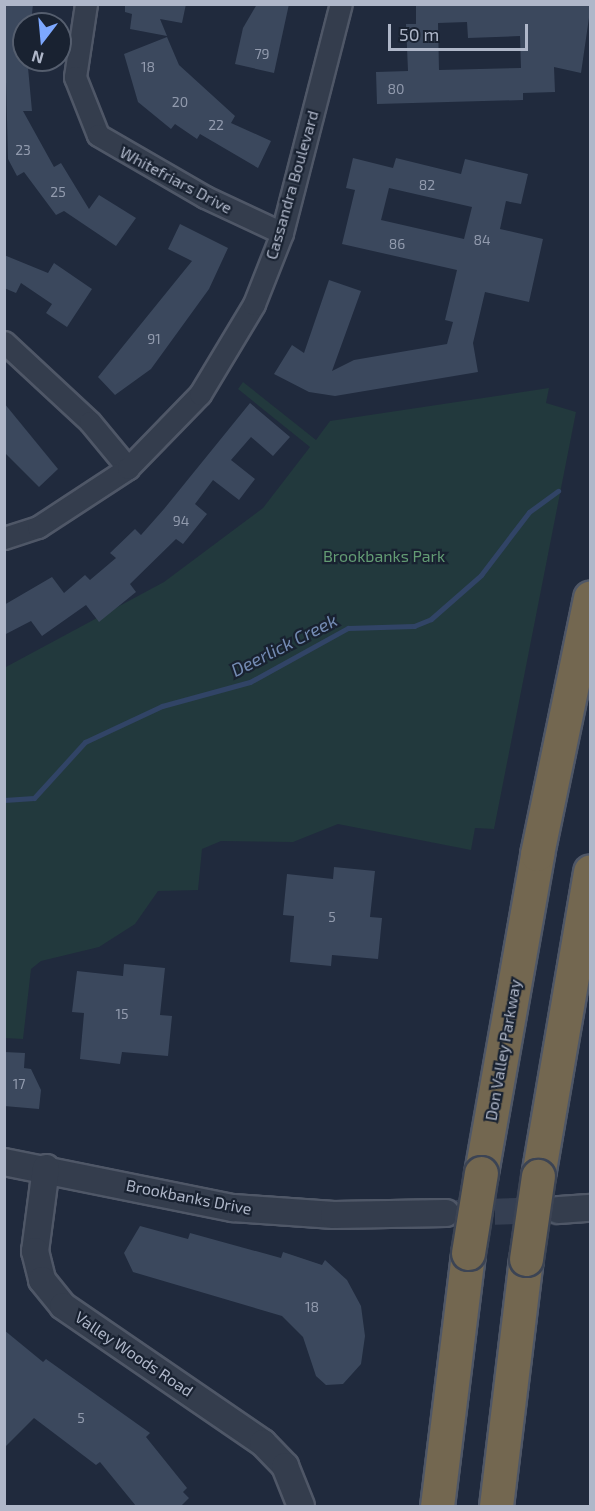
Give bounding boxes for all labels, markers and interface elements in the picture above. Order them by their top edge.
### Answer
north arrow [12,12,72,72]
scale bar [391,12,530,50]
text: 50 m [399,23,439,45]
house number: 79 [254,46,270,62]
text: N [29,47,46,69]
house number: 18 [141,59,155,75]
house number: 80 [388,81,404,97]
house number: 20 [172,94,188,110]
street label: Cassandra Boulevard [262,108,322,262]
house number: 22 [208,117,224,133]
house number: 23 [15,142,31,158]
street label: Whitefriars Drive [117,142,235,218]
house number: 82 [419,177,435,193]
house number: 25 [50,184,66,200]
house number: 84 [473,232,491,248]
house number: 86 [389,236,405,252]
house number: 91 [147,331,161,347]
house number: 94 [173,513,189,529]
park label: Brookbanks Park [323,546,445,566]
water label: Deerlick Creek [227,609,341,681]
house number: 5 [328,909,336,925]
street label: Don Valley Parkway [481,978,525,1122]
house number: 15 [115,1006,129,1022]
house number: 17 [13,1076,25,1092]
street label: Brookbanks Drive [125,1175,253,1219]
house number: 18 [305,1299,319,1315]
street label: Valley Woods Road [71,1307,197,1401]
house number: 5 [77,1410,85,1426]

